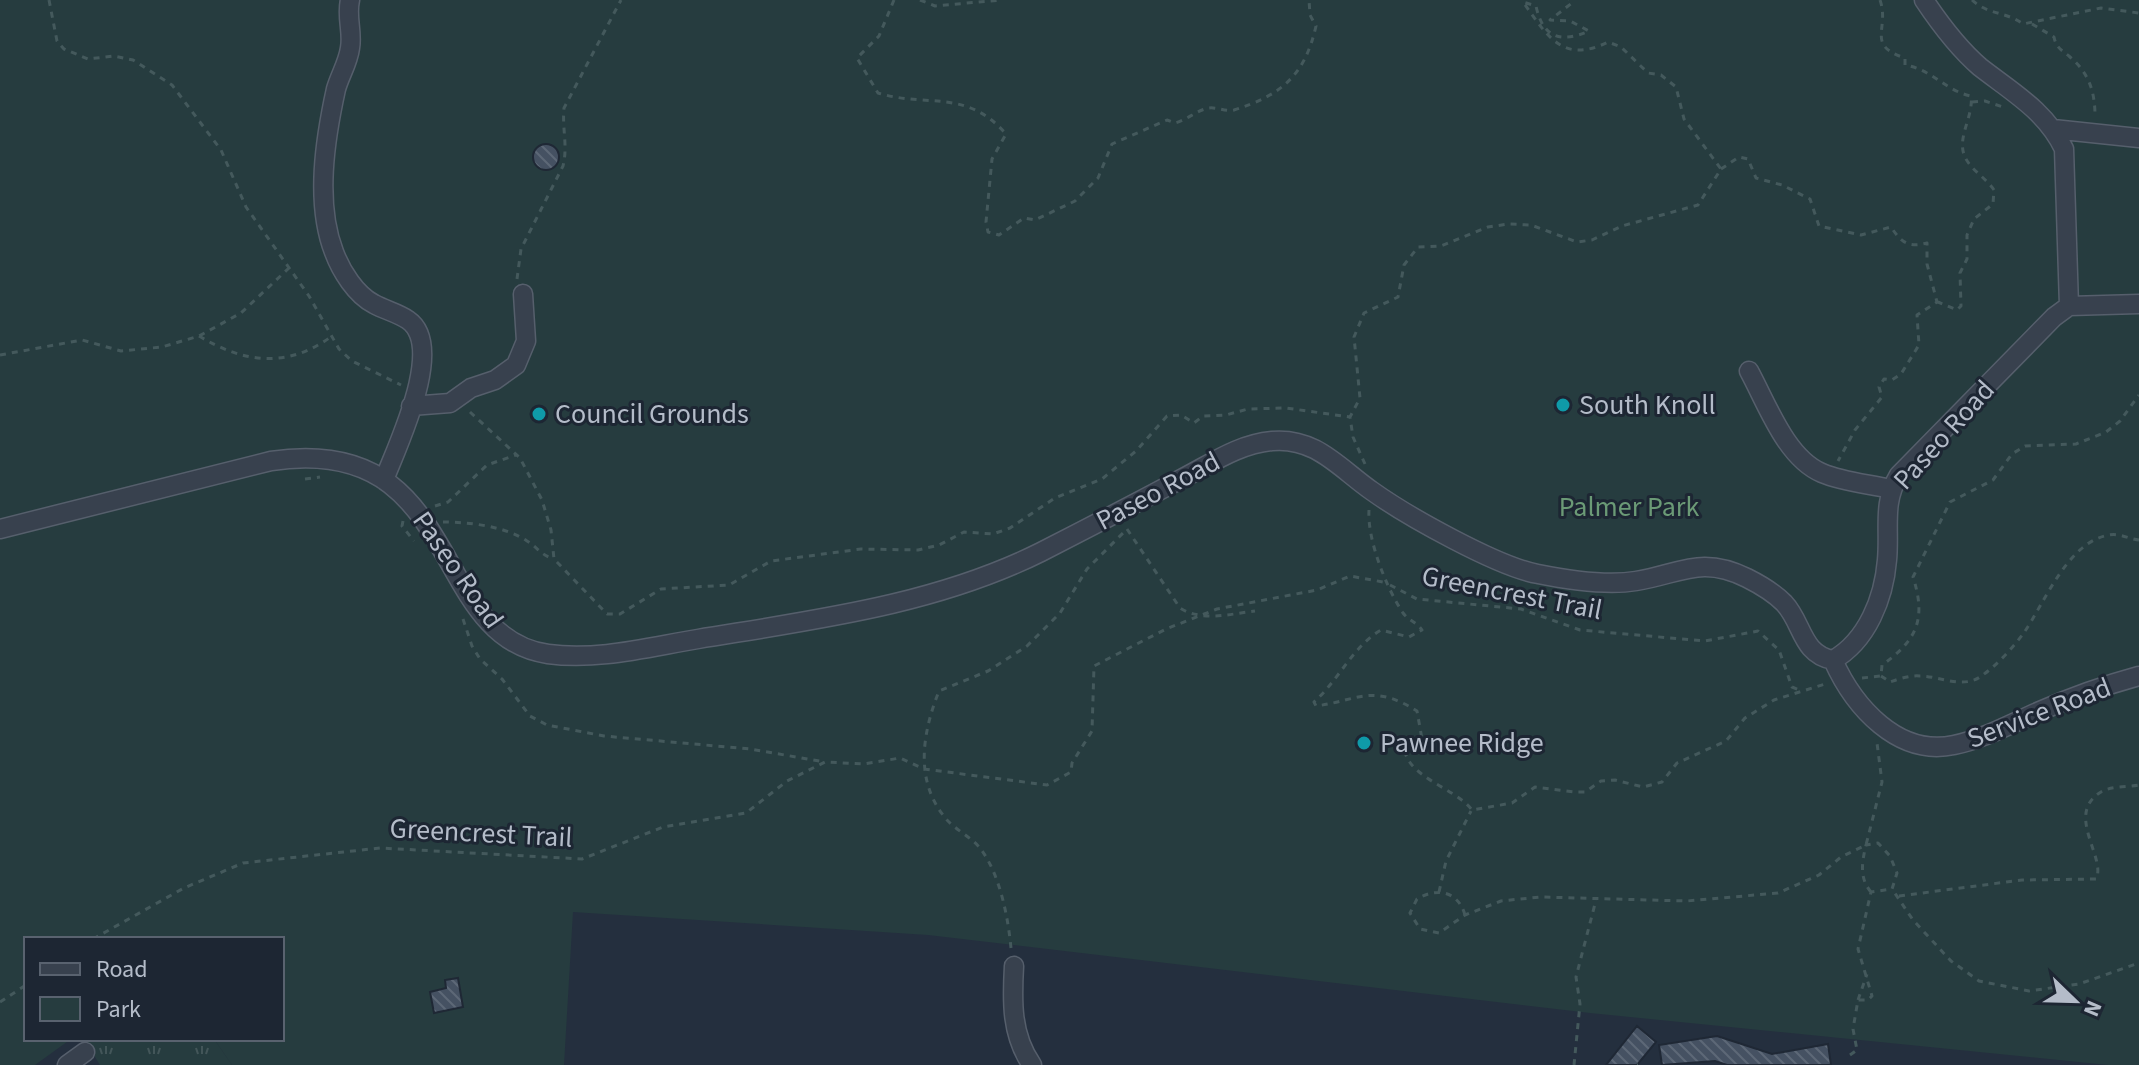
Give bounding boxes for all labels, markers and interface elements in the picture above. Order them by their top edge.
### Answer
street label: Paseo Road [1884,371,2004,499]
place label: South Knoll [1579,385,1716,425]
place label: Council Grounds [555,394,749,434]
marker: South Knoll [1554,396,1572,414]
marker: Council Grounds [530,405,548,423]
street label: Paseo Road [1089,442,1227,540]
park label: Palmer Park [1559,487,1699,527]
street label: Paseo Road [403,503,513,637]
street label: Greencrest Trail [1418,556,1606,630]
street label: Service Road [1961,667,2117,759]
place label: Pawnee Ridge [1380,723,1544,763]
marker: Pawnee Ridge [1355,734,1373,752]
street label: Greencrest Trail [389,808,573,858]
legend [24,937,284,1041]
text: Road [96,952,148,987]
north arrow [2035,961,2115,1041]
text: Park [96,992,141,1027]
text: N [2075,995,2110,1021]

